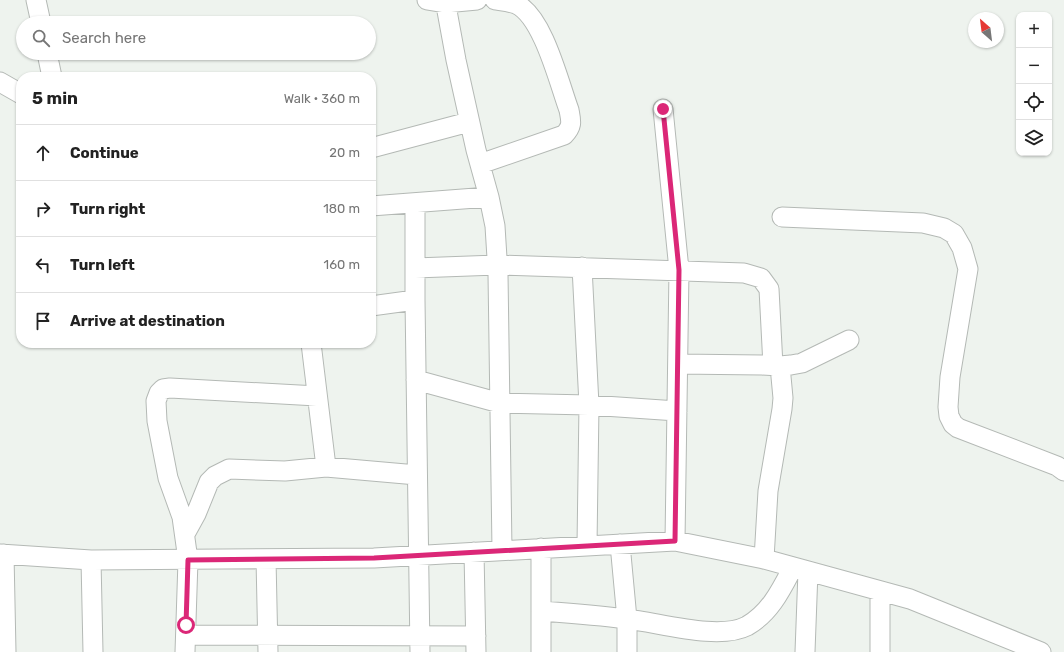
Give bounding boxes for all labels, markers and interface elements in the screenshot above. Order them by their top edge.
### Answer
north arrow [968,12,1004,48]
map controls [1016,12,1052,156]
button: + [1016,12,1052,48]
search box [16,16,376,60]
icon: search [30,27,52,49]
text: Search here [62,29,146,47]
button: − [1016,48,1052,84]
button: locate [1016,84,1052,120]
text: 5 min [32,88,78,108]
text: Walk · 360 m [284,91,360,106]
route end [654,100,672,118]
button: layers [1016,120,1052,156]
icon: ahead [32,142,54,164]
text: Continue [70,144,139,162]
text: 20 m [329,145,360,160]
icon: right [32,198,54,220]
text: Turn right [70,200,145,218]
text: 180 m [323,201,360,216]
icon: left [32,254,54,276]
text: Turn left [70,256,135,274]
text: 160 m [324,257,360,272]
icon: arrive [32,310,54,332]
text: Arrive at destination [70,312,225,330]
route start [177,616,195,634]

